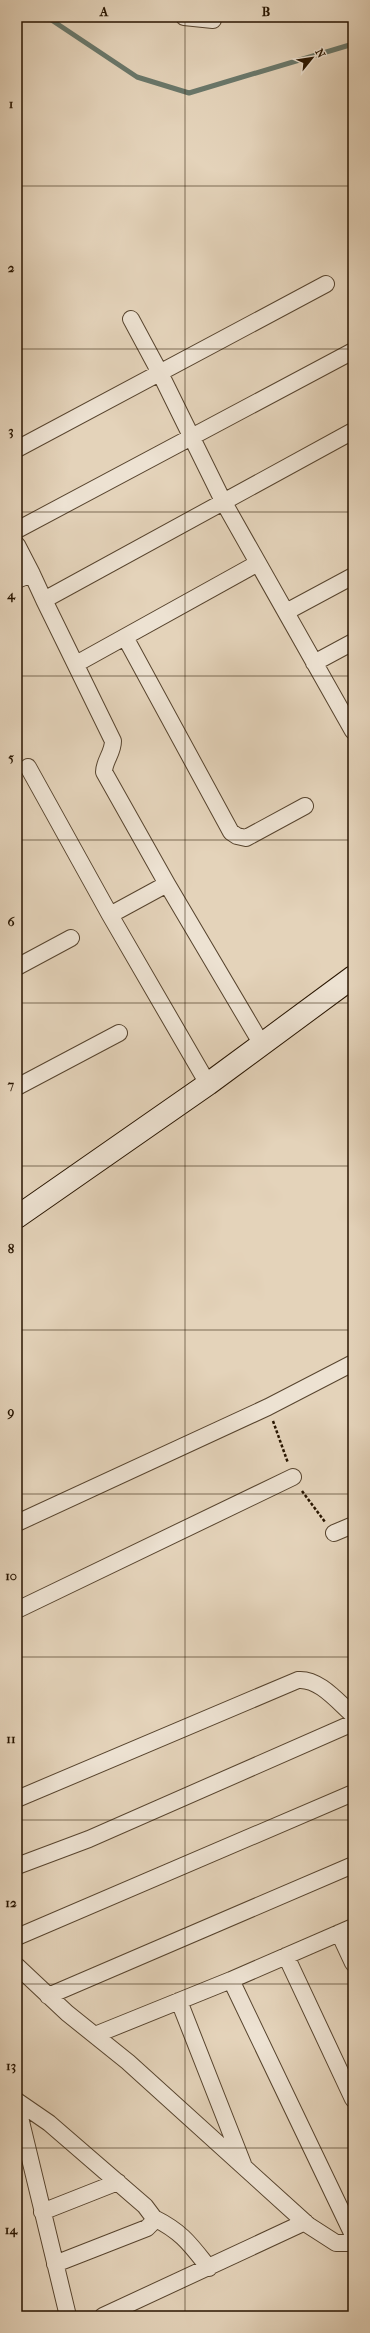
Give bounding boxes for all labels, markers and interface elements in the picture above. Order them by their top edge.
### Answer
text: A [99,4,109,19]
text: B [262,4,271,19]
north arrow [292,38,332,78]
text: N [313,46,328,61]
text: 1 [9,96,14,111]
text: 2 [8,260,15,275]
text: 3 [8,423,14,439]
text: 4 [6,587,16,603]
text: 5 [8,750,14,765]
text: 6 [7,914,15,929]
text: 7 [7,1077,15,1092]
text: 8 [8,1241,15,1256]
text: 9 [7,1404,15,1420]
text: 10 [5,1568,17,1583]
text: 11 [6,1731,16,1746]
text: 12 [5,1895,17,1910]
text: 13 [6,2058,16,2074]
text: 14 [5,2222,18,2238]

